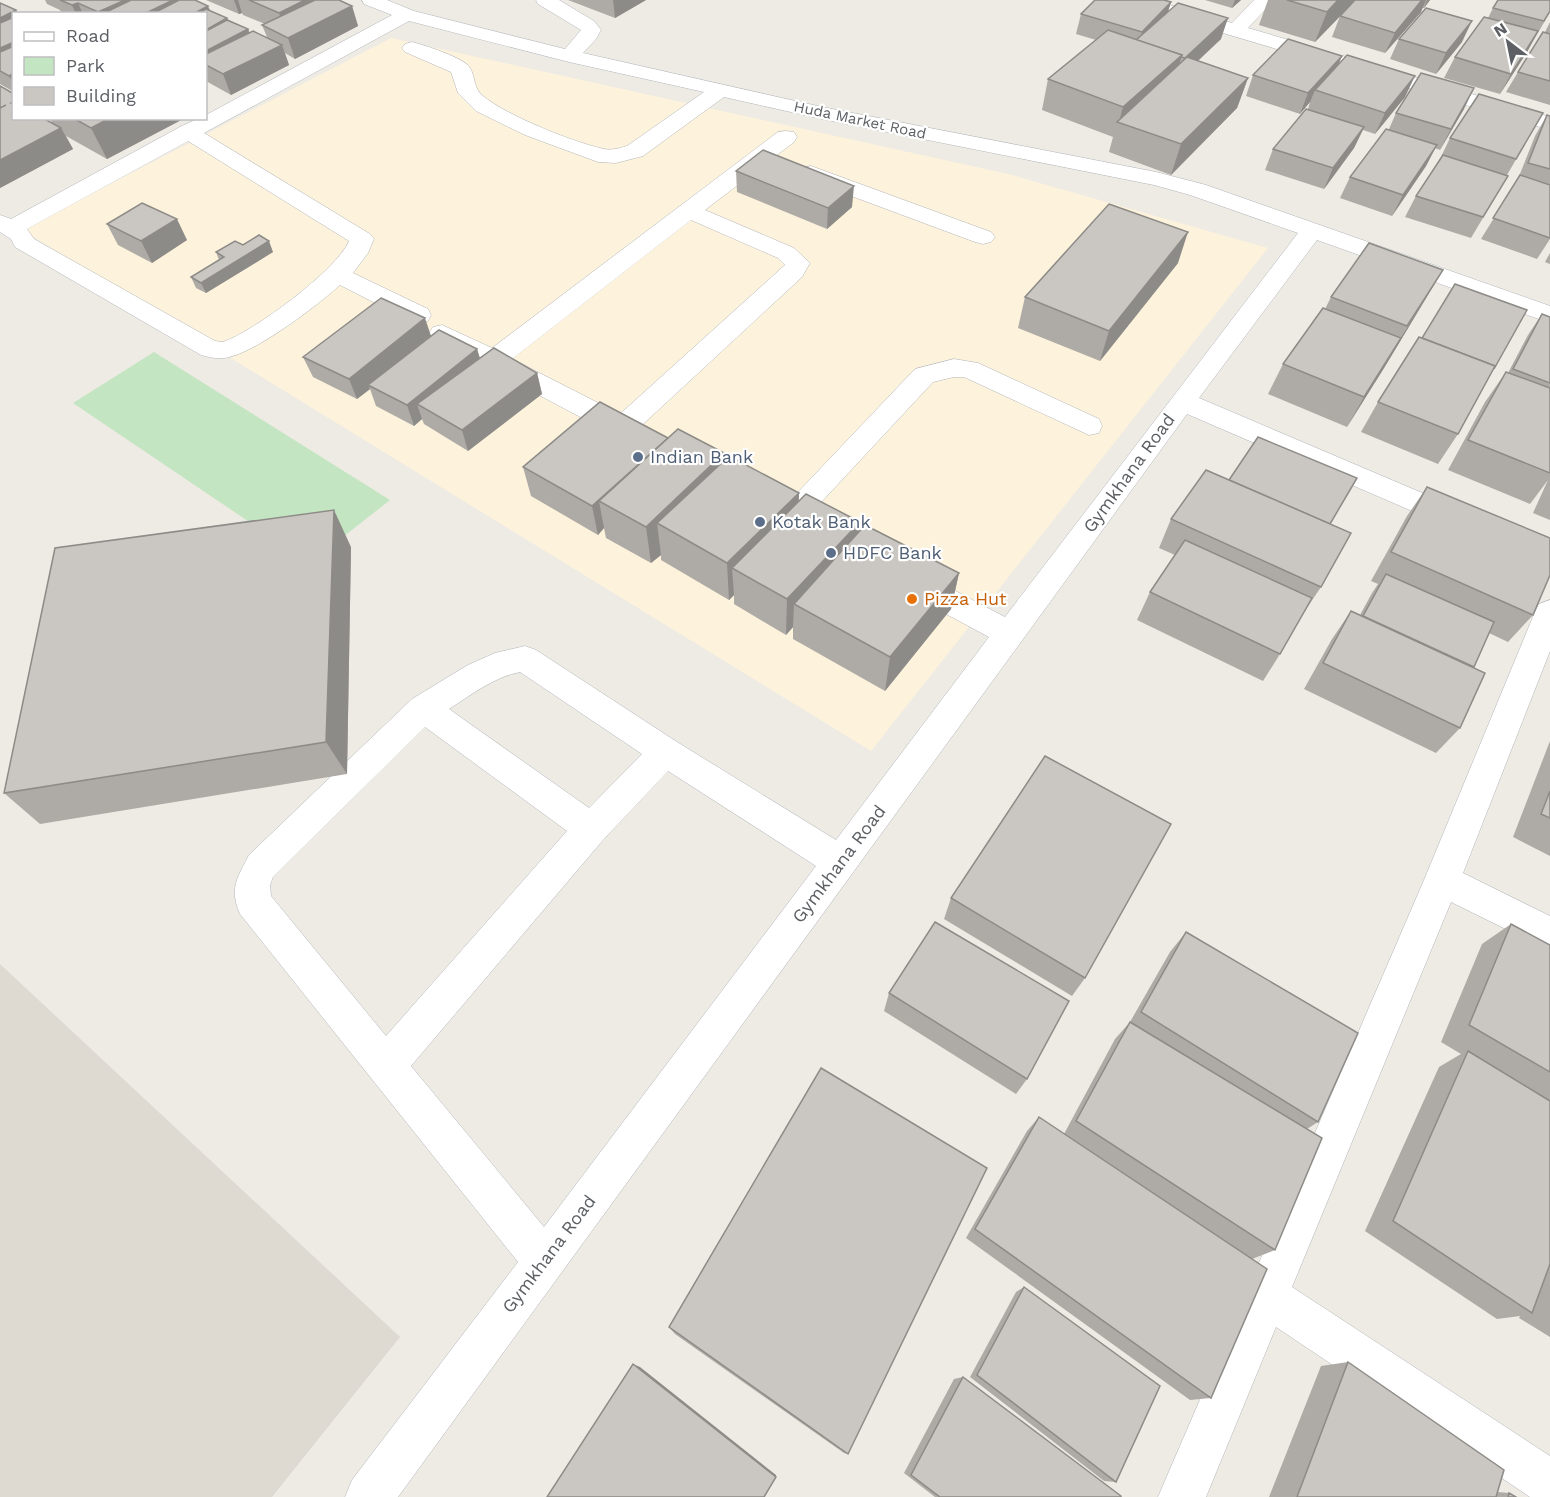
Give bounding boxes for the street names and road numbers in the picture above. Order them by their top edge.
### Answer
street label: Huda Market Road [792,97,928,143]
street label: Gymkhana Road [1078,409,1179,536]
street label: Gymkhana Road [788,801,890,927]
street label: Gymkhana Road [498,1191,600,1317]

